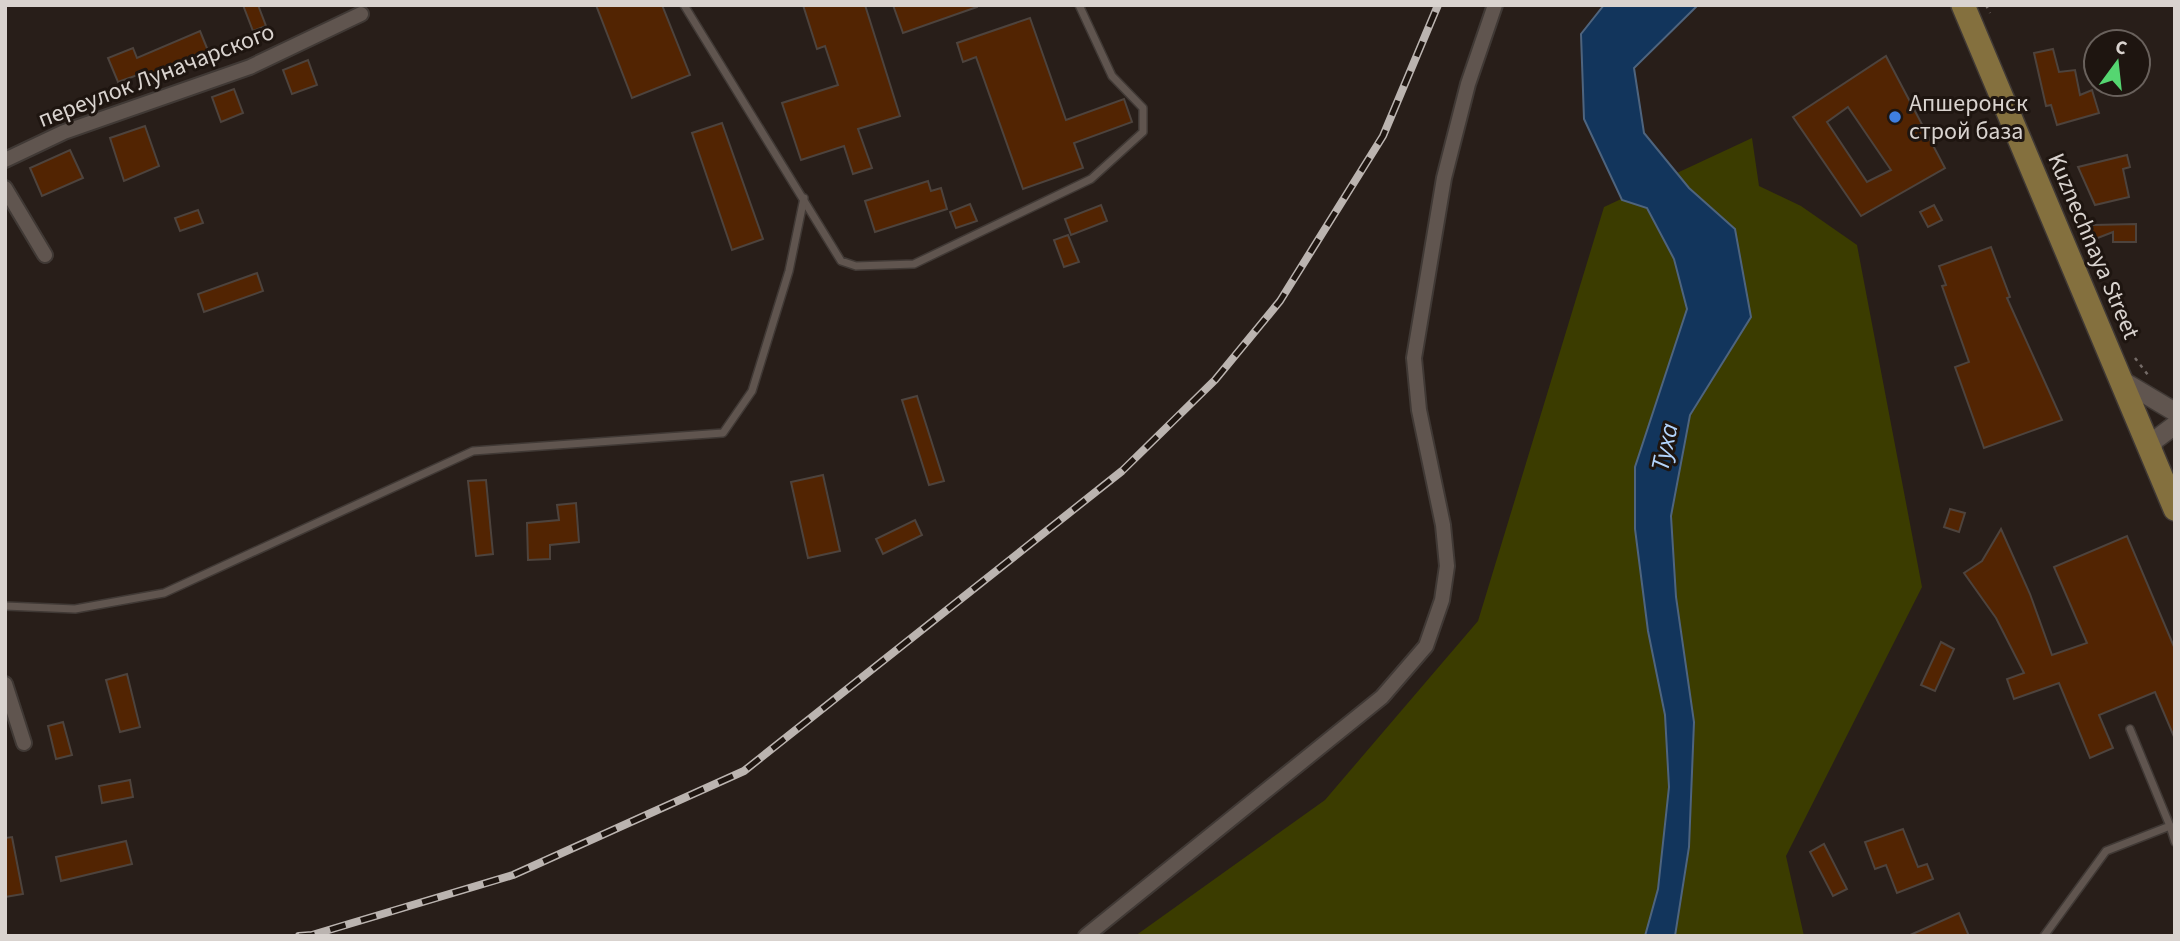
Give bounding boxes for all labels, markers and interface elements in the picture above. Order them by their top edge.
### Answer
street label: переулок Луначарского [33,14,280,137]
north arrow [2082,28,2152,98]
text: С [2112,34,2130,62]
place label: Апшеронск строй база [1909,86,2028,149]
marker: Апшеронск строй база [1887,109,1903,125]
street label: Kuznechnaya Street [2039,148,2148,345]
water label: Туха [1641,419,1688,475]

